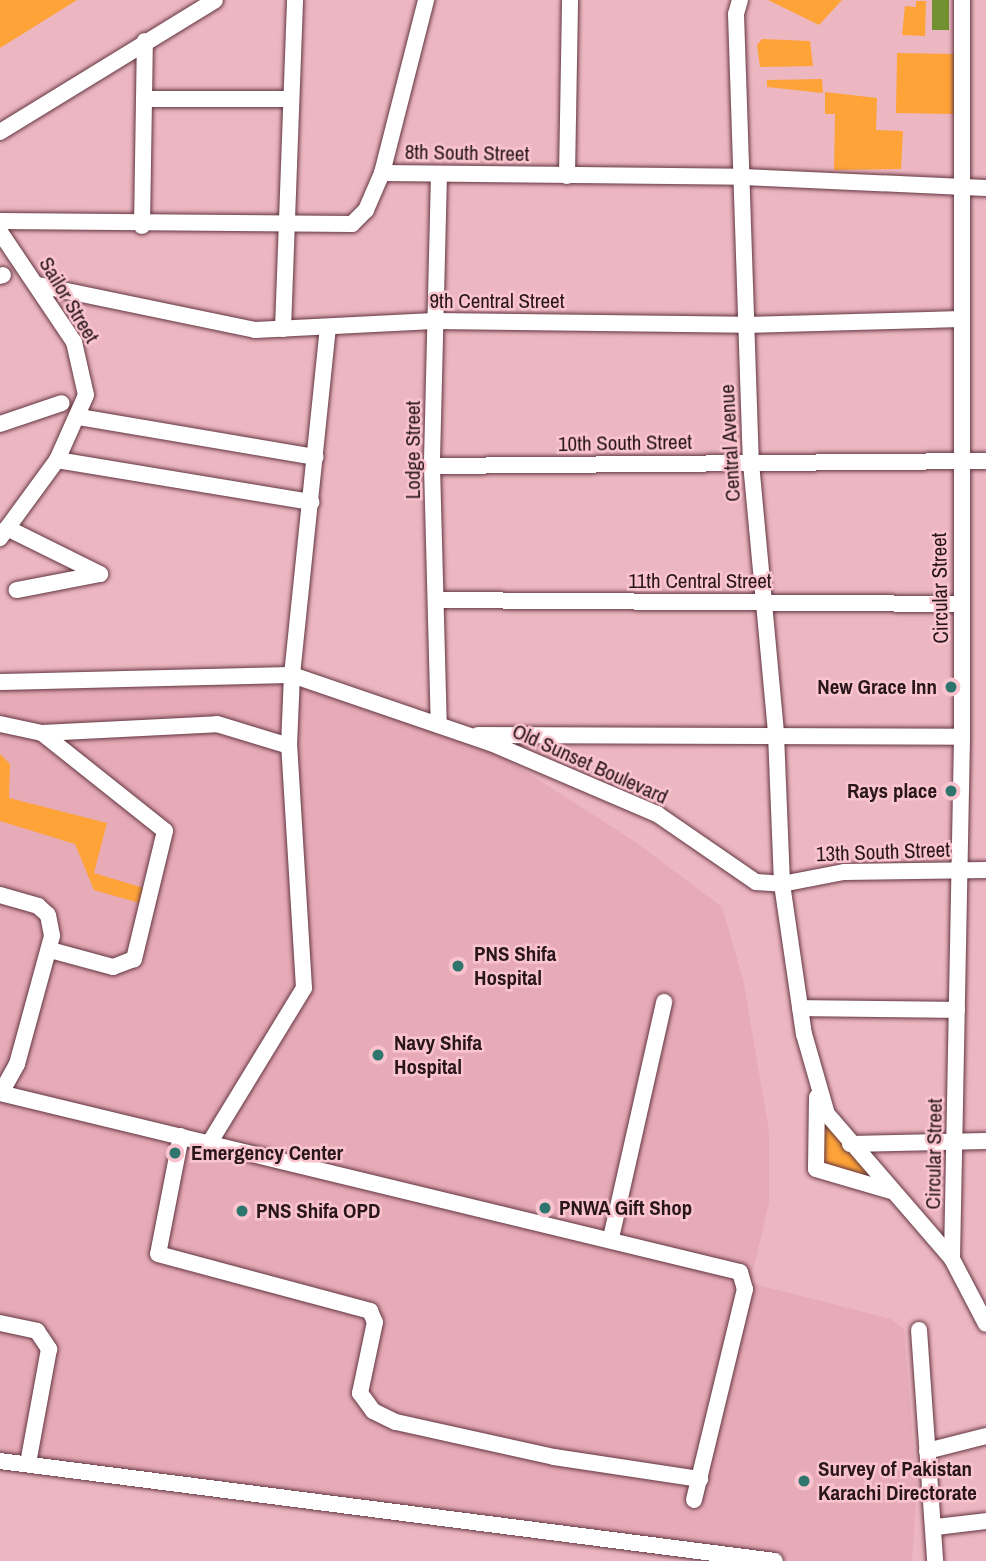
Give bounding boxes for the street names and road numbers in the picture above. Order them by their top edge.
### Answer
street label: 8th South Street [405,139,529,167]
street label: Sailor Street [34,252,104,348]
street label: 9th Central Street [430,288,564,314]
street label: Central Avenue [714,383,746,503]
street label: Lodge Street [400,401,426,499]
street label: 10th South Street [558,429,692,457]
street label: Circular Street [926,532,954,644]
street label: 11th Central Street [628,568,772,594]
street label: Old Sunset Boulevard [508,718,672,810]
street label: 13th South Street [816,837,950,867]
street label: Circular Street [920,1098,948,1210]

